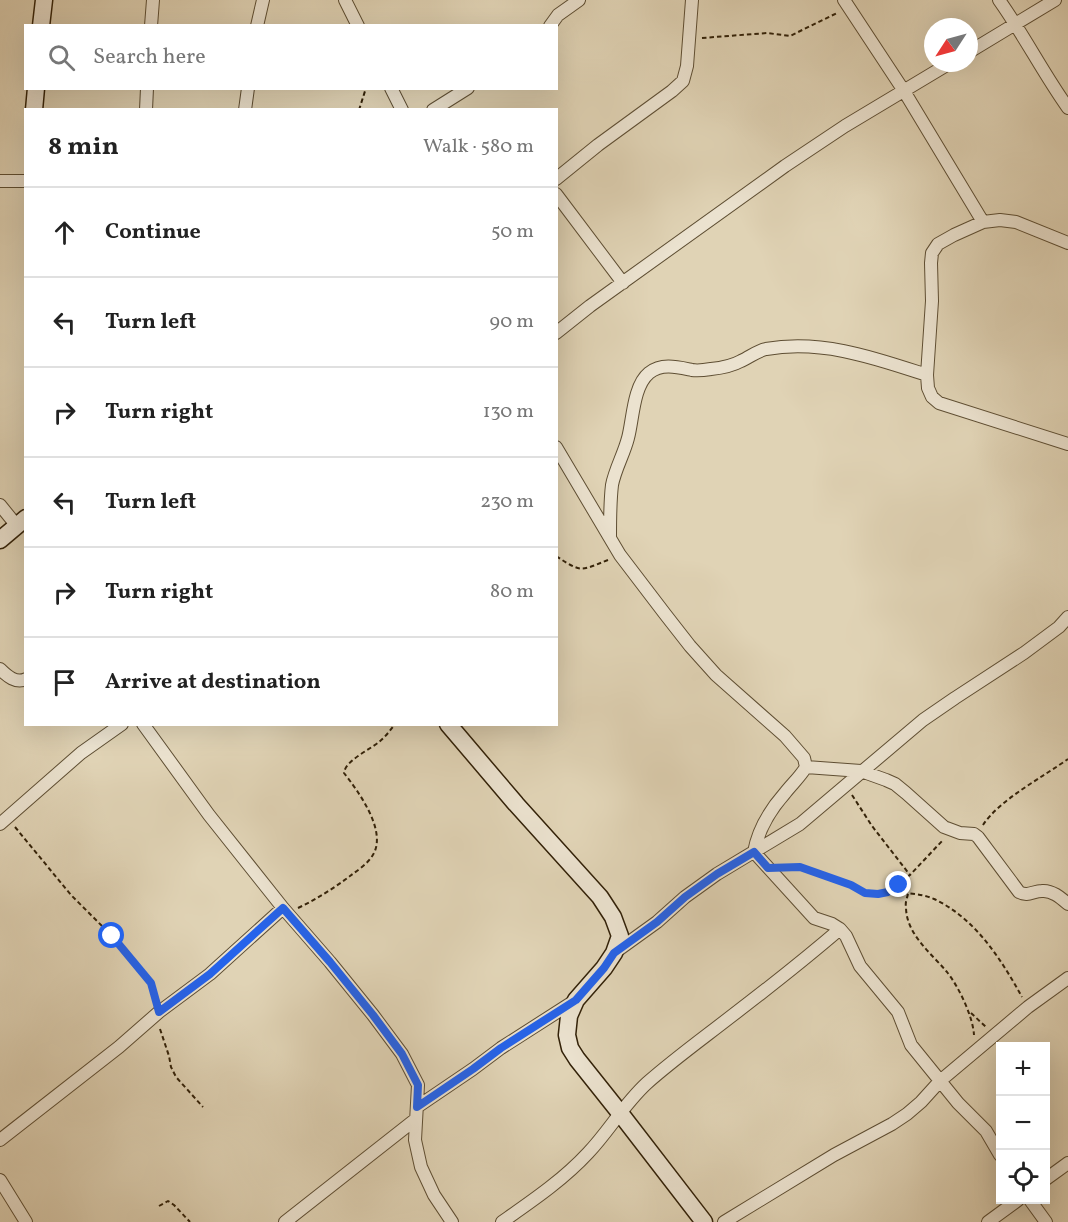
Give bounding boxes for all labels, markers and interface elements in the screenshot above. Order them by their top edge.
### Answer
north arrow [924,18,978,72]
search box [24,24,558,90]
icon: search [45,41,78,74]
text: Search here [93,42,206,73]
text: 8 min [48,129,119,165]
text: Walk · 580 m [423,133,534,161]
icon: ahead [48,216,81,249]
text: Continue [105,217,201,248]
text: 50 m [491,218,534,246]
icon: left [48,306,81,339]
text: Turn left [105,307,196,338]
text: 90 m [490,308,534,336]
icon: right [48,396,81,429]
text: Turn right [105,397,213,428]
text: 130 m [483,398,534,426]
icon: left [48,486,81,519]
text: Turn left [105,487,196,518]
text: 230 m [480,488,534,516]
icon: right [48,576,81,609]
text: Turn right [105,577,213,608]
text: 80 m [490,578,534,606]
icon: arrive [48,666,81,699]
text: Arrive at destination [105,667,321,698]
route end [885,871,911,897]
route start [98,922,124,948]
map controls [996,1042,1050,1204]
button: + [996,1042,1050,1096]
button: − [996,1096,1050,1150]
button: locate [996,1150,1050,1204]

